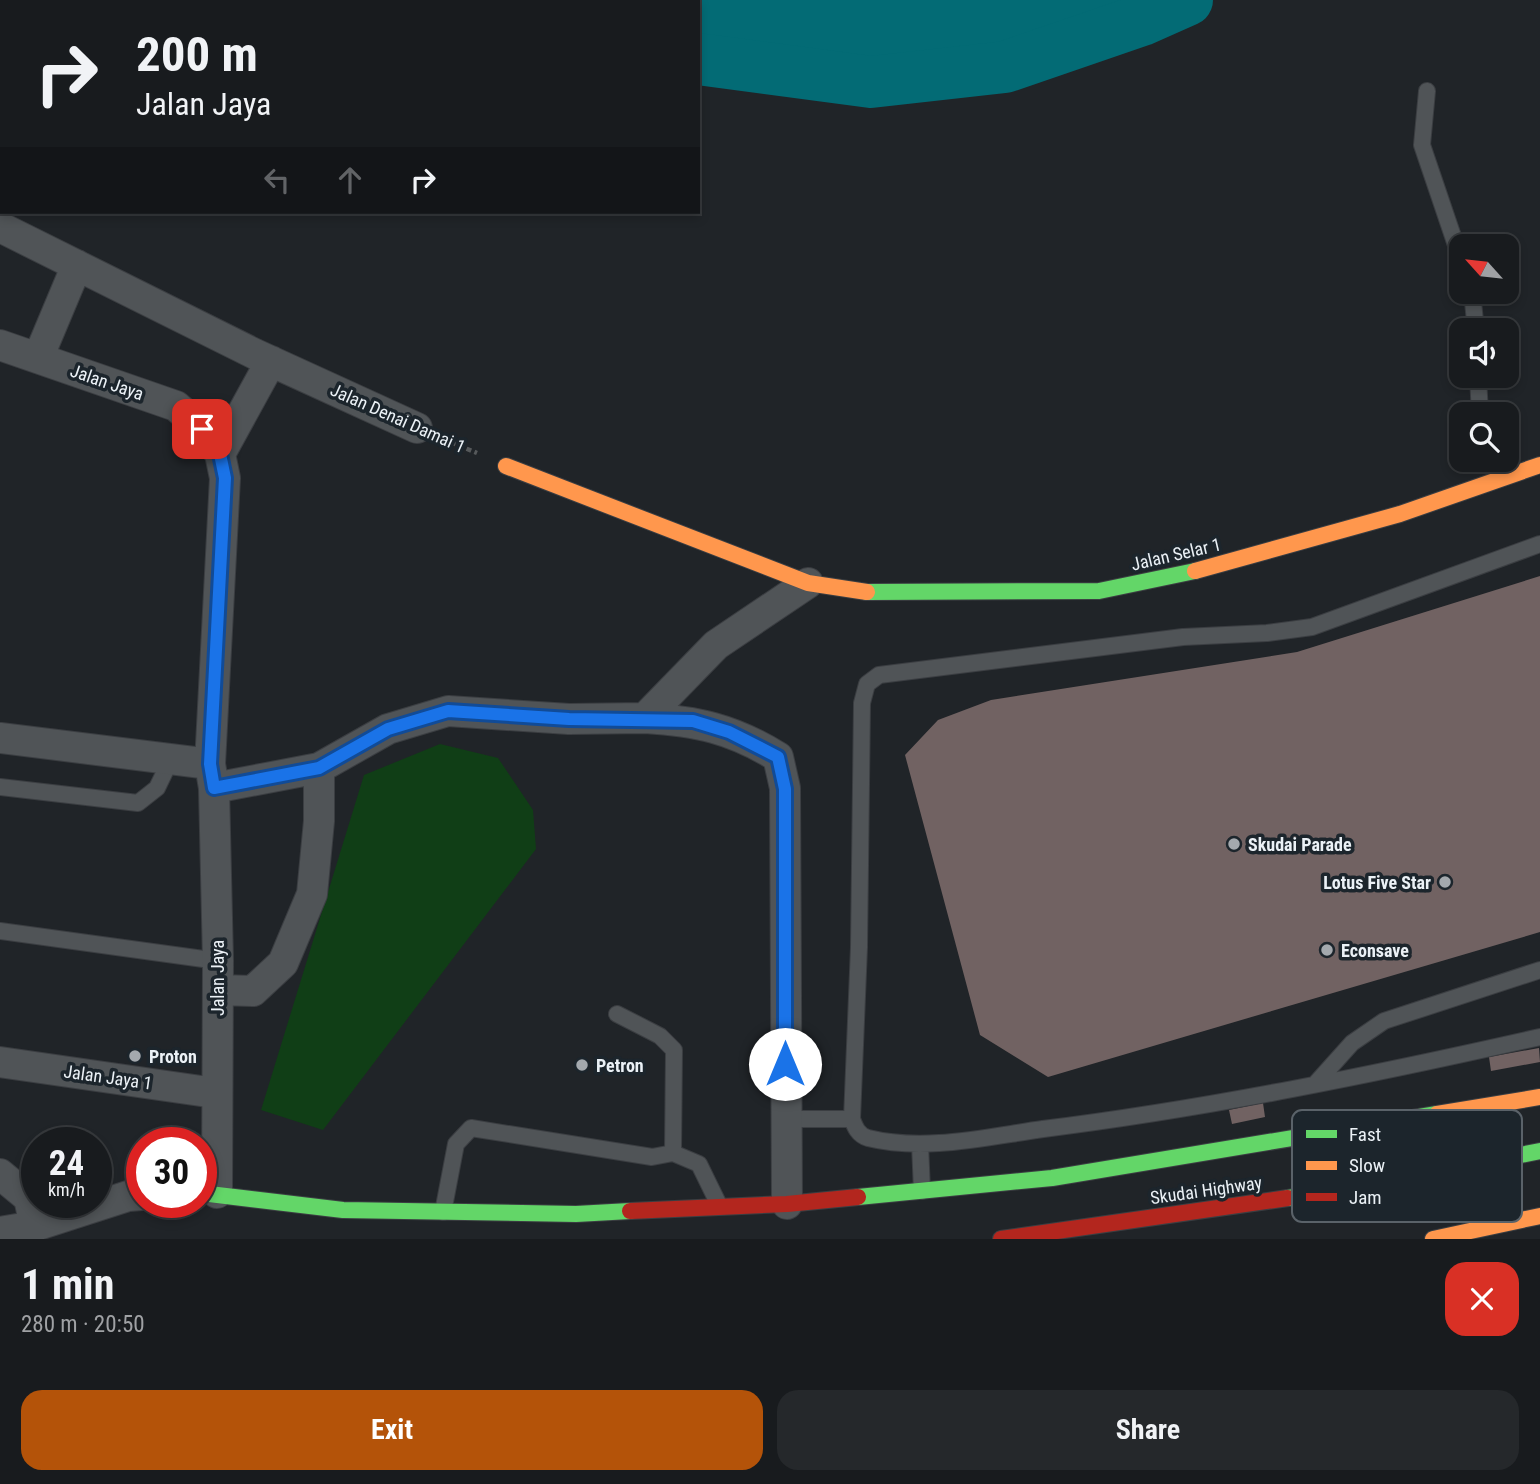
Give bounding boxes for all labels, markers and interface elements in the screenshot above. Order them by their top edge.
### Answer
text: 200 m [136,26,258,83]
icon: right [21,28,112,119]
text: Jalan Jaya [136,85,271,123]
icon: left [258,161,296,199]
icon: ahead [331,161,369,199]
icon: right [404,161,442,199]
north arrow [1449,234,1519,304]
map controls [1449,234,1519,472]
button: sound [1449,318,1519,388]
street label: Jalan Jaya [68,360,146,404]
street label: Jalan Denai Damai 1 [327,379,469,457]
pin [172,399,232,459]
button: search [1449,402,1519,472]
icon: arrive [183,410,221,448]
street label: Jalan Selar 1 [1129,533,1223,575]
place label: Skudai Parade [1248,834,1352,855]
marker: Skudai Parade [1226,836,1242,852]
place label: Lotus Five Star [1323,872,1431,893]
marker: Lotus Five Star [1437,874,1453,890]
street label: Jalan Jaya [207,940,228,1016]
place label: Econsave [1341,940,1409,961]
marker: Econsave [1319,942,1335,958]
position arrow [748,1027,822,1101]
place label: Proton [149,1046,197,1067]
marker: Proton [127,1048,143,1064]
place label: Petron [596,1055,644,1076]
marker: Petron [574,1057,590,1073]
street label: Jalan Jaya 1 [62,1060,154,1094]
legend [1292,1110,1522,1222]
text: Fast [1349,1123,1381,1146]
speed limit sign: 30 [126,1127,217,1218]
text: 24 [49,1143,84,1184]
text: Slow [1349,1154,1385,1177]
street label: Skudai Highway [1149,1172,1264,1208]
text: km/h [48,1179,85,1200]
text: Jam [1349,1186,1382,1209]
text: 1 min [21,1260,114,1309]
button: close [1445,1262,1519,1336]
text: 280 m · 20:50 [21,1311,145,1338]
button: Exit [21,1390,763,1470]
button: Share [777,1390,1519,1470]

